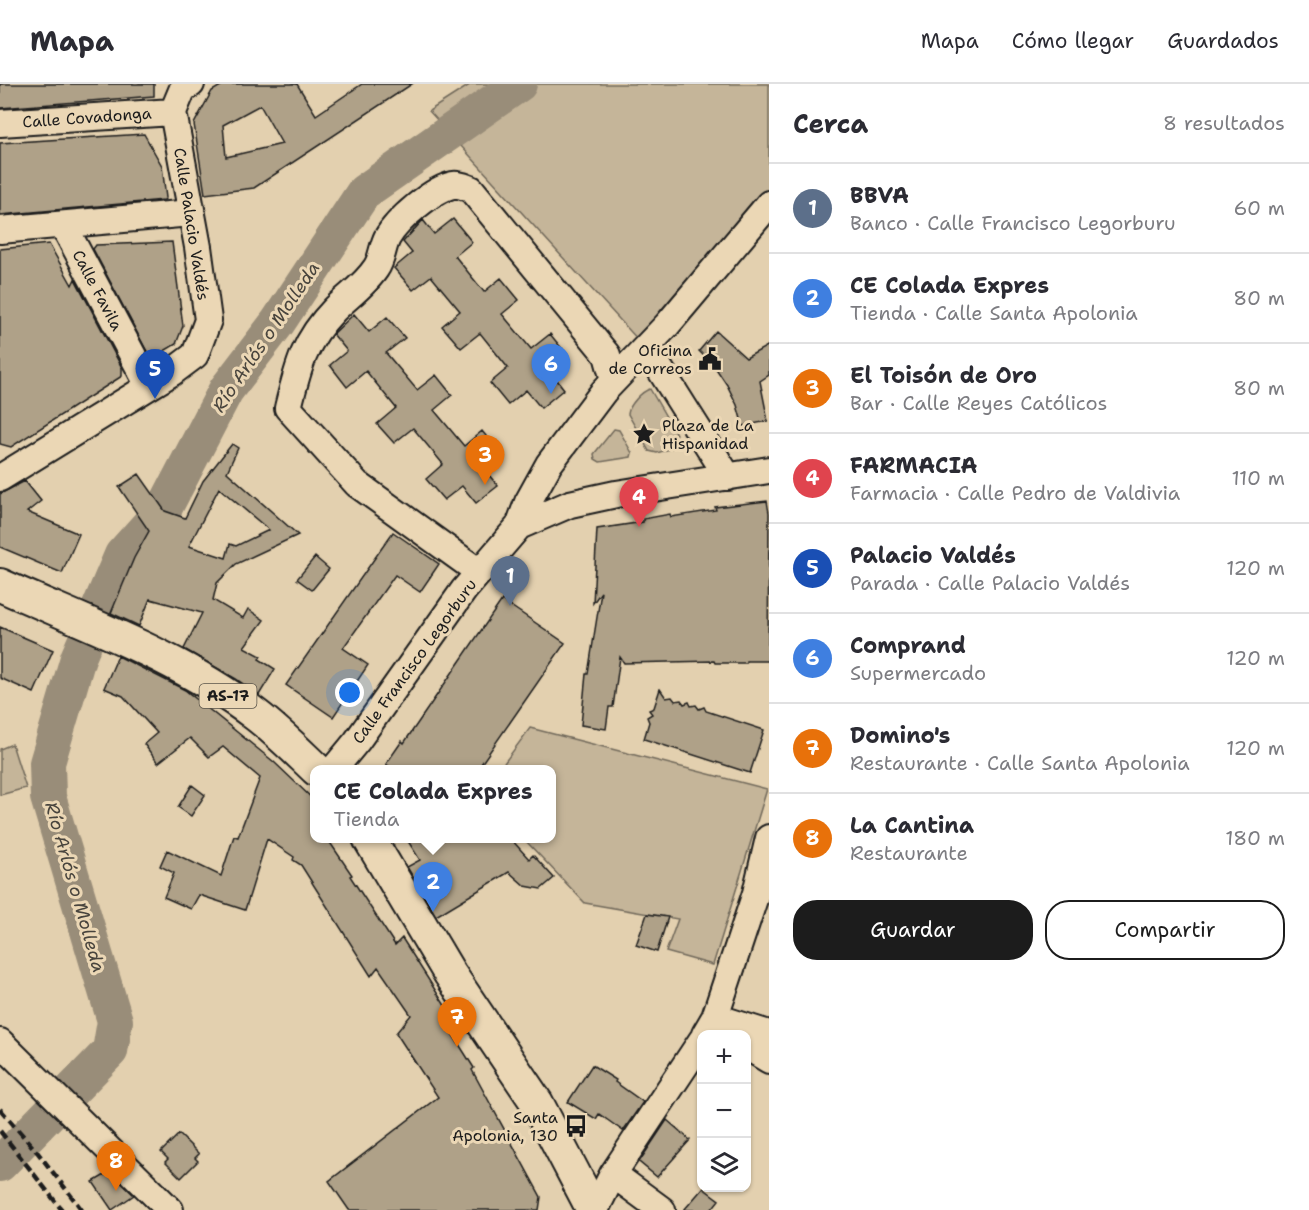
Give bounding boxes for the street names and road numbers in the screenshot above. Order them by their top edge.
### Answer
street label: Calle Covadonga [22,103,152,132]
street label: Calle Palacio Valdés [169,146,214,302]
street label: Calle Favila [67,246,128,334]
street label: Calle Francisco Legorburu [347,575,481,748]
road number: AS-17 [200,684,256,708]

